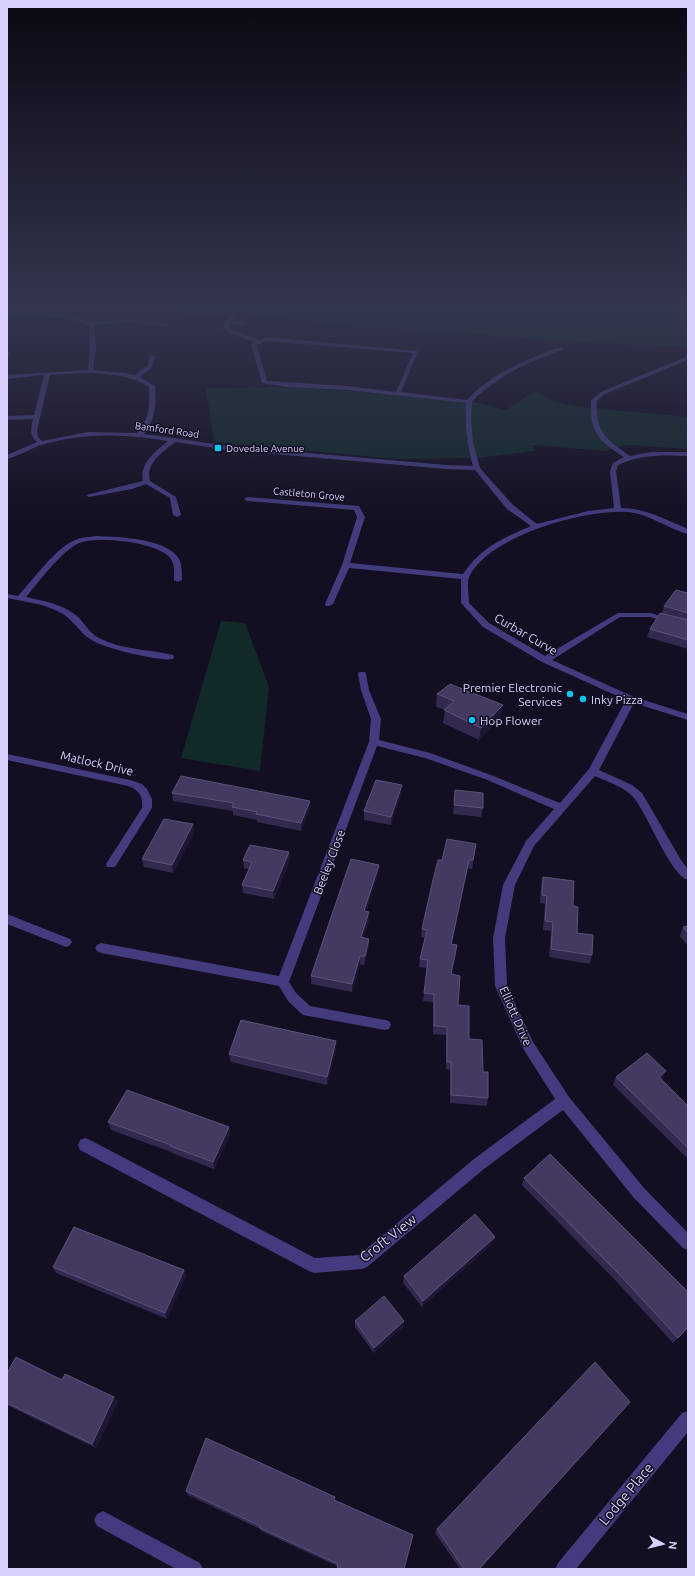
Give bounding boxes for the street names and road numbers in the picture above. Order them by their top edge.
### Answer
street label: Bamford Road [134,420,200,440]
street label: Castleton Grove [273,485,345,503]
street label: Curbar Curve [492,611,560,657]
street label: Matlock Drive [59,748,135,778]
street label: Beeley Close [311,828,347,896]
street label: Elliott Drive [497,984,535,1048]
street label: Croft View [356,1211,420,1265]
street label: Lodge Place [595,1460,657,1528]

